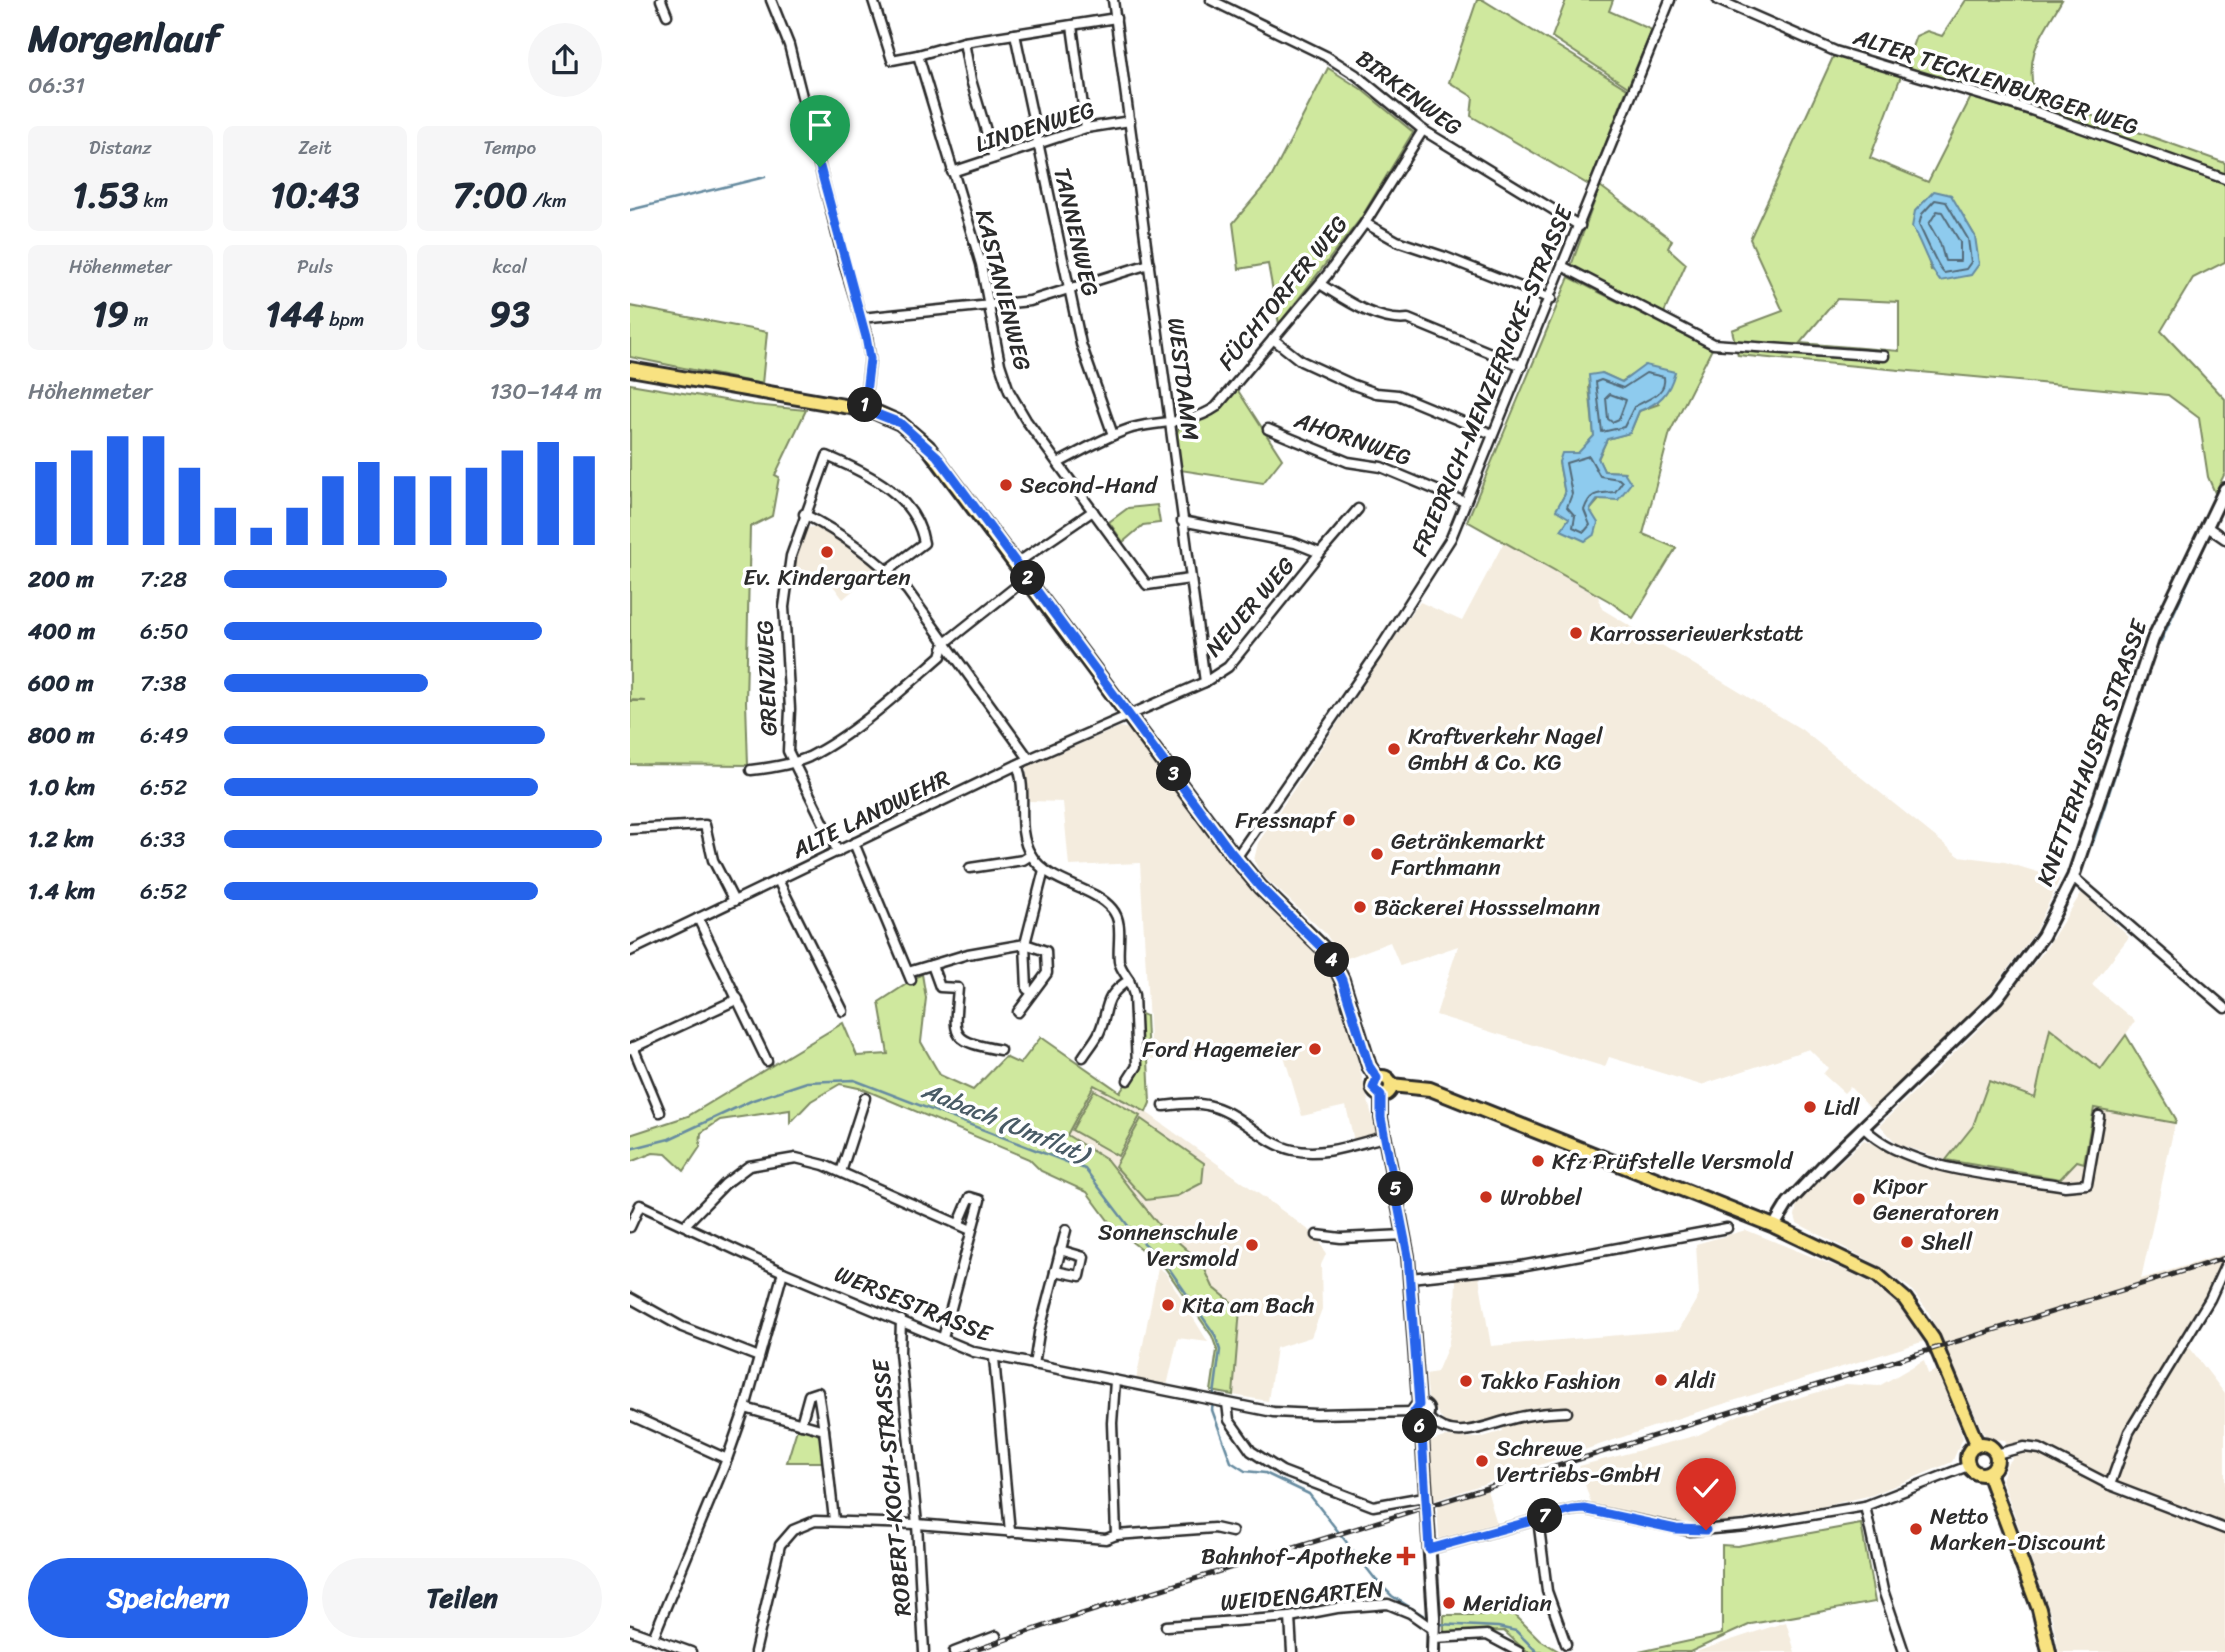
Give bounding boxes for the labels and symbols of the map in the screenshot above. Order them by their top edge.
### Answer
street label: ALTER TECKLENBURGER WEG [1847,16,2144,147]
street label: BIRKENWEG [1347,39,1471,147]
street label: LINDENWEG [970,89,1100,165]
pin [790,95,850,167]
street label: TANNENWEG [1041,163,1111,301]
street label: FRIEDRICH-MENZEFRICKE-STRASSE [1399,198,1585,563]
street label: KASTANIENWEG [963,205,1043,375]
street label: FÜCHTORFER WEG [1207,206,1359,380]
street label: WESTDAMM [1155,315,1211,443]
pin: 1 [848,388,882,422]
street label: AHORNWEG [1288,400,1417,478]
place label: Second-Hand [1020,465,1159,506]
marker: Second-Hand [998,477,1014,493]
marker: Ev. Kindergarten [819,544,835,560]
street label: NEUER WEG [1195,547,1306,666]
place label: Ev. Kindergarten [743,557,911,598]
pin: 2 [1010,560,1046,596]
place label: Karrosseriewerkstatt [1590,613,1803,654]
street label: KNETTERHAUSER STRASSE [2025,613,2160,892]
street label: GRENZWEG [744,619,790,737]
marker: Karrosseriewerkstatt [1568,625,1584,641]
place label: Kraftverkehr Nagel GmbH & Co. KG [1408,716,1603,783]
marker: Kraftverkehr Nagel GmbH & Co. KG [1386,741,1402,757]
pin: 3 [1156,756,1192,792]
street label: ALTE LANDWEHR [784,758,957,871]
place label: Fressnapf [1235,800,1337,841]
marker: Fressnapf [1341,812,1357,828]
place label: Getränkemarkt Farthmann [1391,821,1546,888]
marker: Getränkemarkt Farthmann [1369,846,1385,862]
place label: Bäckerei Hossselmann [1374,887,1600,928]
marker: Bäckerei Hossselmann [1352,899,1368,915]
pin: 4 [1314,942,1350,978]
place label: Ford Hagemeier [1142,1029,1303,1070]
marker: Ford Hagemeier [1307,1041,1323,1057]
water label: Aabach (Umflut) [915,1069,1099,1176]
place label: Lidl [1824,1087,1860,1128]
marker: Lidl [1802,1099,1818,1115]
place label: Kfz Prüfstelle Versmold [1552,1141,1794,1182]
marker: Kfz Prüfstelle Versmold [1530,1153,1546,1169]
place label: Kipor Generatoren [1873,1166,1999,1233]
pin: 5 [1378,1172,1414,1206]
place label: Wrobbel [1500,1177,1582,1218]
marker: Wrobbel [1478,1189,1494,1205]
marker: Kipor Generatoren [1851,1191,1867,1207]
place label: Sonnenschule Versmold [1098,1212,1240,1279]
place label: Shell [1921,1222,1973,1263]
marker: Shell [1899,1234,1915,1250]
marker: Sonnenschule Versmold [1244,1237,1260,1253]
street label: WERSESTRASSE [828,1254,999,1355]
place label: Kita am Bach [1182,1285,1315,1326]
marker: Kita am Bach [1160,1297,1176,1313]
street label: ROBERT-KOCH-STRASSE [860,1357,924,1618]
place label: Aldi [1674,1360,1716,1401]
place label: Takko Fashion [1480,1361,1620,1402]
marker: Aldi [1653,1372,1669,1388]
marker: Takko Fashion [1458,1373,1474,1389]
pin: 6 [1402,1408,1438,1444]
place label: Schrewe Vertriebs-GmbH [1496,1428,1661,1495]
marker: Schrewe Vertriebs-GmbH [1474,1453,1490,1469]
pin [1676,1458,1736,1530]
place label: Netto Marken-Discount [1930,1496,2106,1563]
pin: 7 [1528,1498,1562,1534]
marker: Netto Marken-Discount [1908,1521,1924,1537]
place label: Bahnhof-Apotheke [1201,1536,1392,1577]
marker: Bahnhof-Apotheke [1398,1548,1414,1564]
street label: WEIDENGARTEN [1219,1568,1385,1624]
place label: Meridian [1463,1583,1552,1624]
marker: Meridian [1441,1595,1457,1611]

